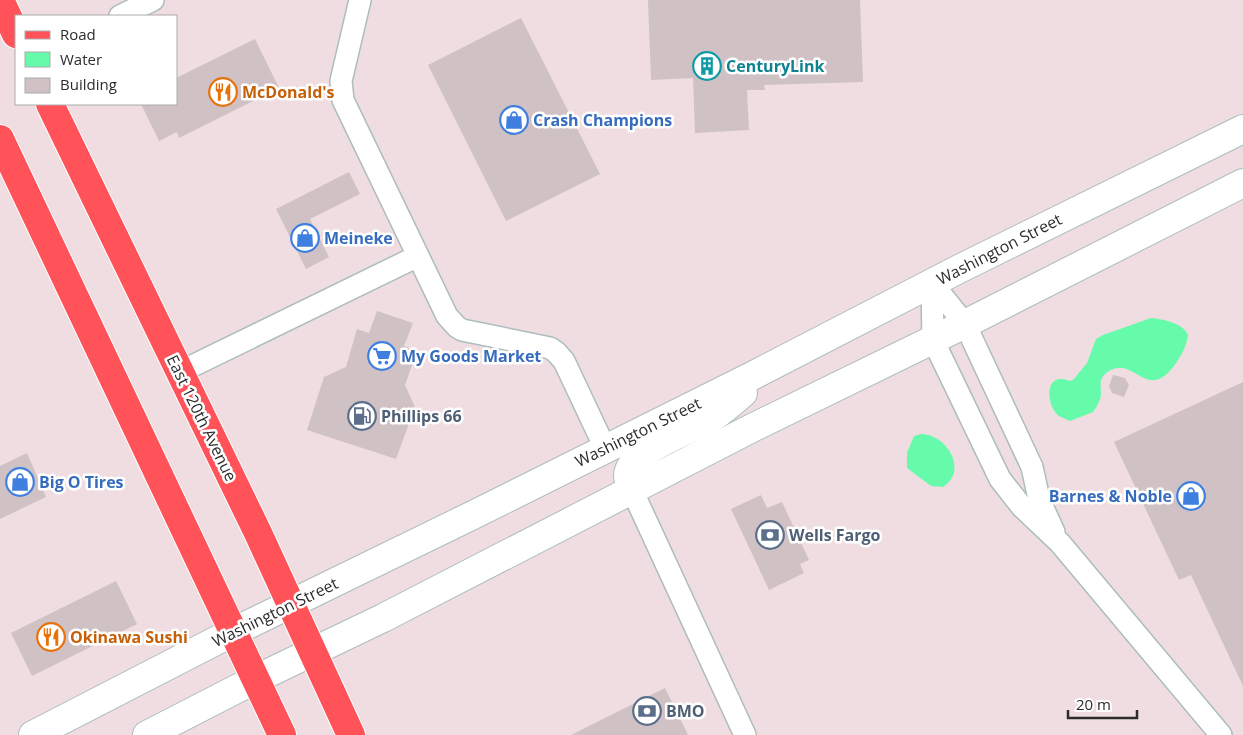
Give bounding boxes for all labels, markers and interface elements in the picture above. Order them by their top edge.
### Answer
legend [15,15,178,105]
text: Road [60,24,96,44]
text: Water [60,49,102,69]
building icon: CenturyLink [692,51,722,81]
place label: CenturyLink [726,55,824,77]
text: Building [60,74,117,94]
restaurant icon: McDonald's [208,77,238,107]
place label: McDonald's [242,81,335,103]
shop icon: Crash Champions [499,105,529,135]
place label: Crash Champions [533,109,672,131]
street label: Washington Street [933,208,1066,290]
shop icon: Meineke [290,223,320,253]
place label: Meineke [324,227,393,249]
supermarket icon: My Goods Market [367,341,397,371]
place label: My Goods Market [401,345,541,367]
street label: East 120th Avenue [162,351,242,485]
street label: Washington Street [571,392,705,472]
fuel station icon: Phillips 66 [347,401,377,431]
place label: Phillips 66 [381,405,462,427]
shop icon: Big O Tires [5,467,35,497]
place label: Big O Tires [39,471,124,493]
shop icon: Barnes & Noble [1176,481,1206,511]
place label: Barnes & Noble [1049,485,1172,507]
bank icon: Wells Fargo [755,520,785,550]
place label: Wells Fargo [789,524,881,546]
street label: Washington Street [208,572,342,652]
restaurant icon: Okinawa Sushi [36,622,66,652]
place label: Okinawa Sushi [70,626,188,648]
scale bar [1068,688,1137,720]
text: 20 m [1076,694,1111,714]
bank icon: BMO [632,696,662,726]
place label: BMO [666,700,705,722]

